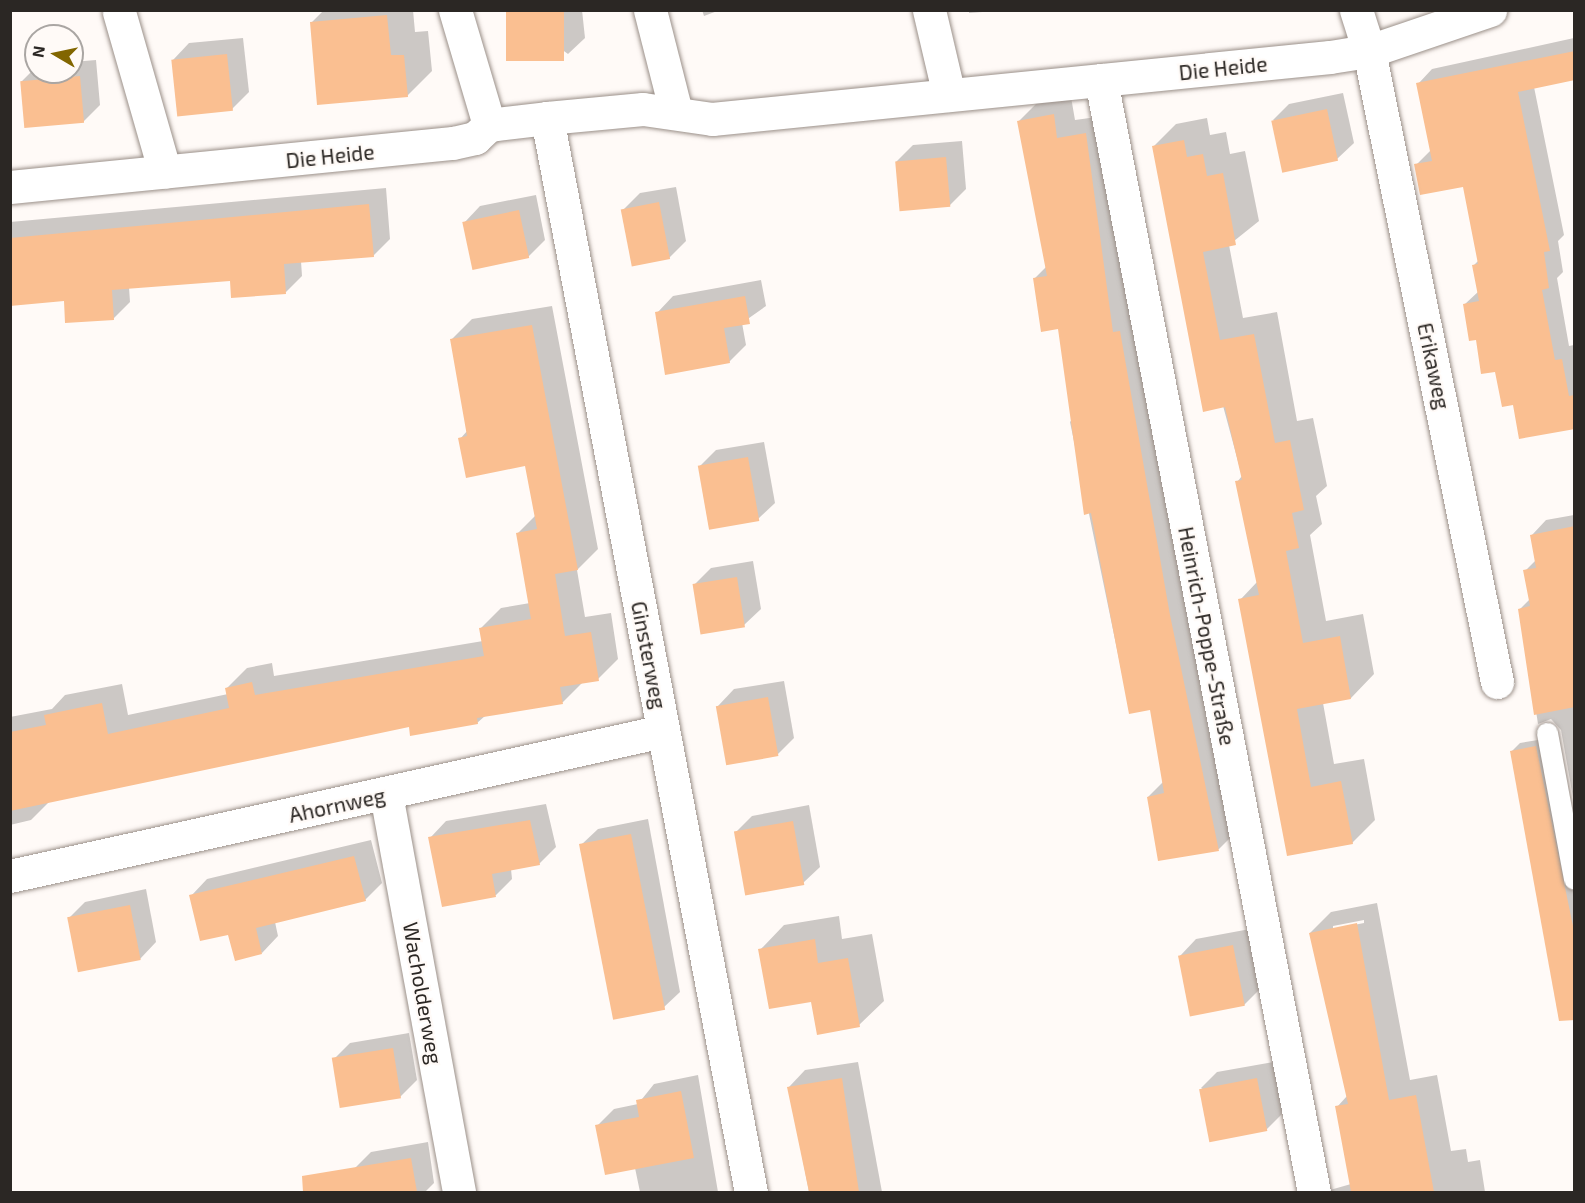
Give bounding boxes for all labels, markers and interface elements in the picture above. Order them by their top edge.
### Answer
north arrow [24,24,84,84]
text: N [27,44,48,59]
street label: Die Heide [1177,51,1269,85]
street label: Die Heide [284,139,376,173]
street label: Erikaweg [1413,320,1455,412]
street label: Heinrich-Poppe-Straße [1173,524,1241,748]
street label: Ginsterweg [626,599,672,711]
street label: Ahornweg [286,782,388,828]
street label: Wacholderweg [398,920,448,1066]

